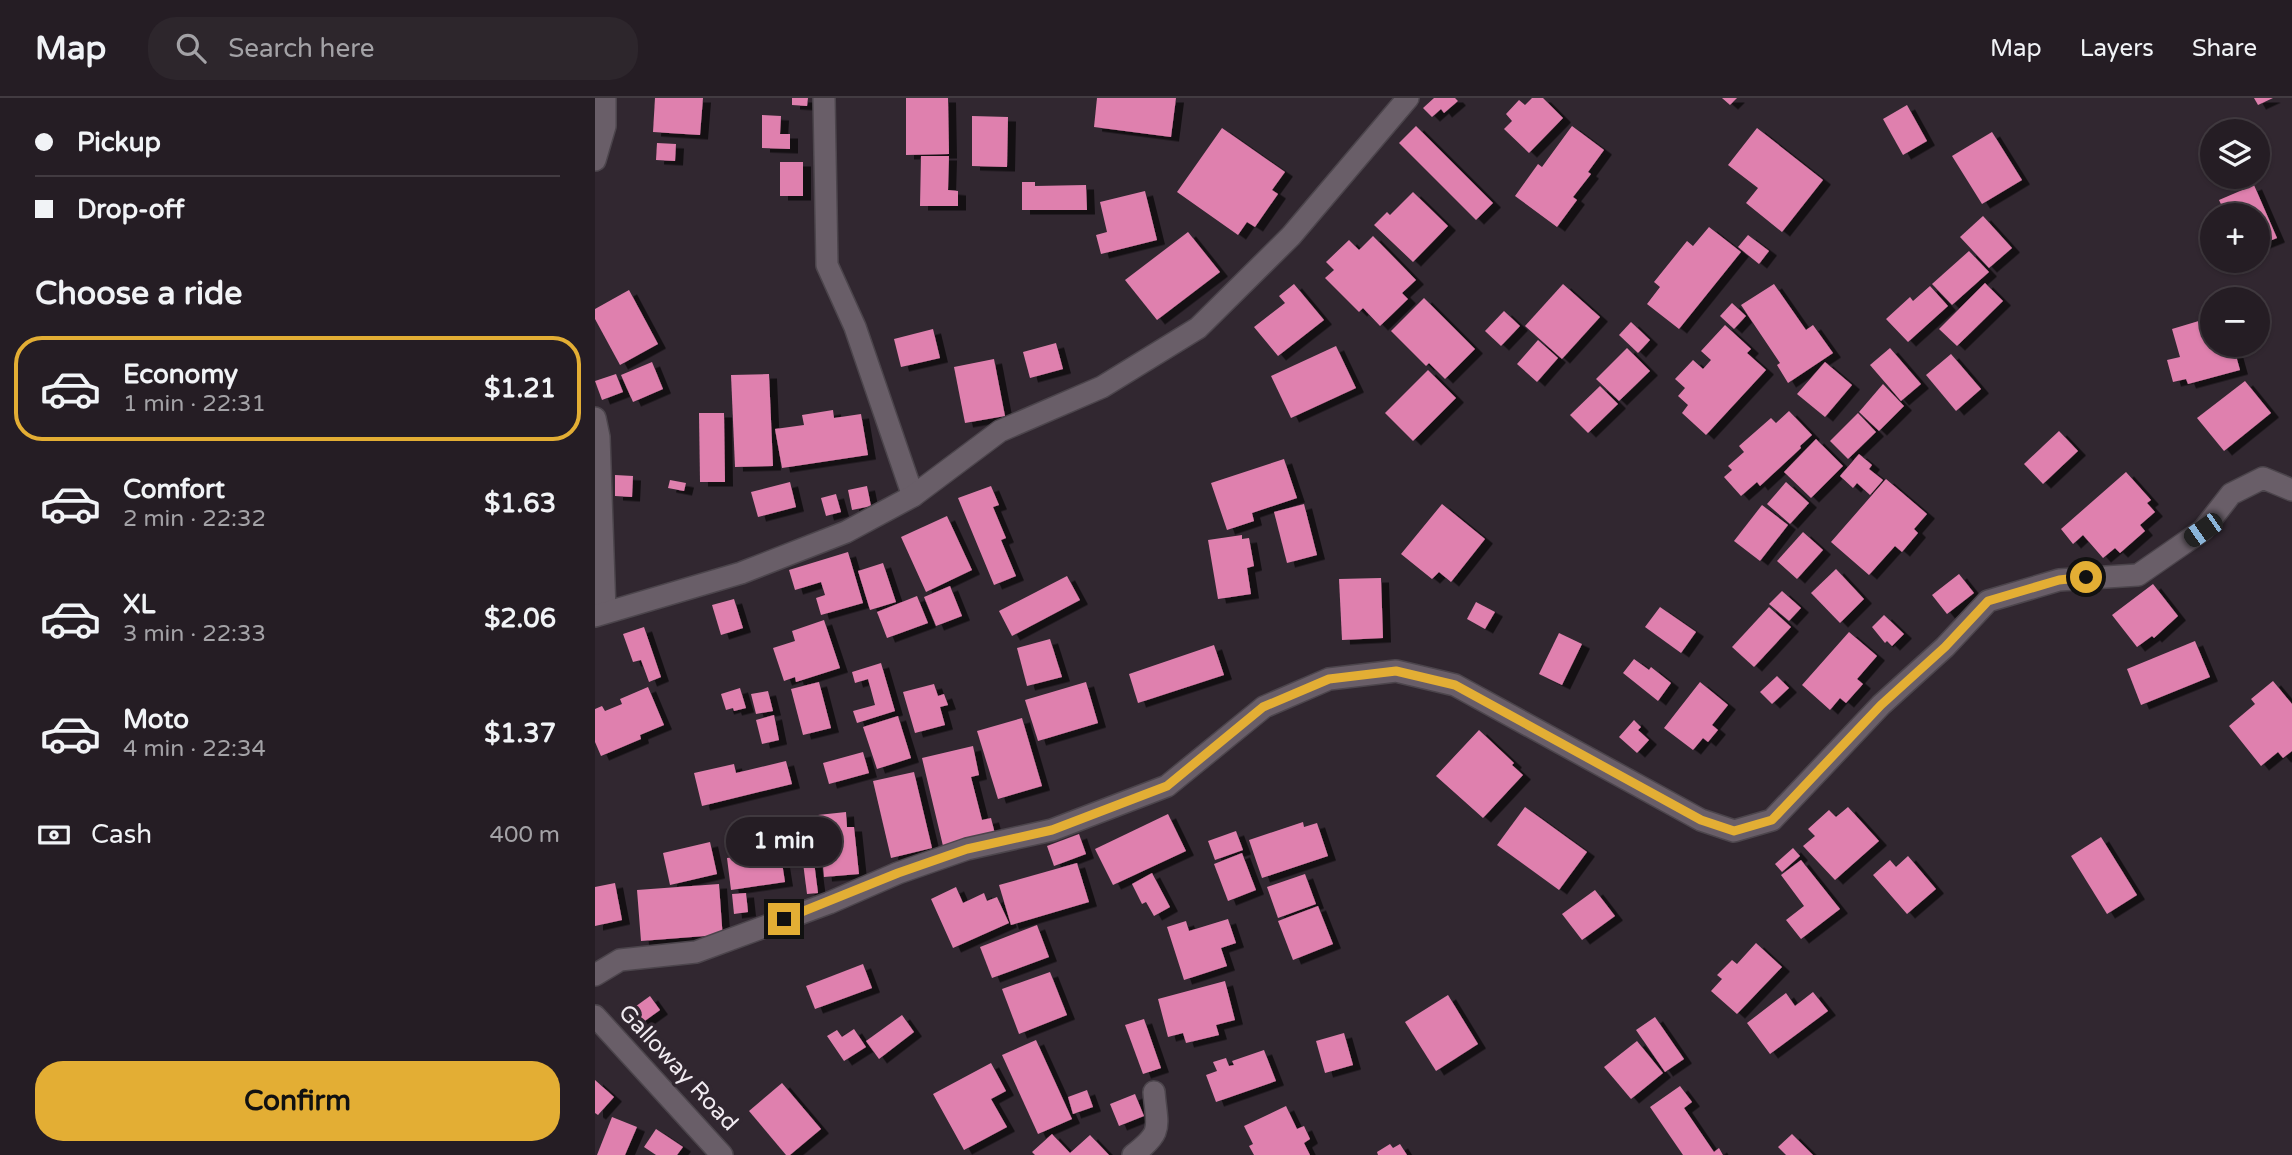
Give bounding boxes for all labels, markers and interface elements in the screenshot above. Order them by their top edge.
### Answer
search box [148,17,638,80]
text: Map [35,29,106,68]
icon: search [172,29,210,67]
text: Search here [228,33,374,64]
text: Map [1990,34,2042,63]
text: Layers [2080,34,2154,63]
text: Share [2192,34,2257,63]
map controls [2200,119,2270,357]
button: layers [2200,119,2270,189]
text: Pickup [77,127,161,158]
text: Drop-off [77,194,184,225]
button: + [2200,203,2270,273]
text: Choose a ride [35,275,242,313]
button: − [2200,287,2270,357]
icon: car [39,357,102,420]
text: Economy [123,359,238,390]
text: $1.21 [484,373,556,404]
text: 1 min · 22:31 [123,390,266,418]
icon: car [39,472,102,535]
text: Comfort [123,474,225,505]
text: $1.63 [484,488,556,519]
text: 2 min · 22:32 [123,505,266,533]
car [2180,509,2227,551]
route start [2070,561,2102,593]
icon: car [39,587,102,650]
text: XL [123,589,155,620]
text: $2.06 [484,603,556,634]
text: 3 min · 22:33 [123,620,266,648]
icon: car [39,702,102,765]
text: Moto [123,704,189,735]
text: $1.37 [484,718,556,749]
text: 4 min · 22:34 [123,735,266,763]
icon: cash [35,816,73,854]
callout: 1 min [726,818,842,866]
text: Cash [91,819,152,850]
text: 400 m [490,821,560,849]
text: 1 min [753,827,815,855]
route end [768,903,800,935]
street label: Galloway Road [612,999,744,1137]
button: Confirm [35,1061,560,1141]

